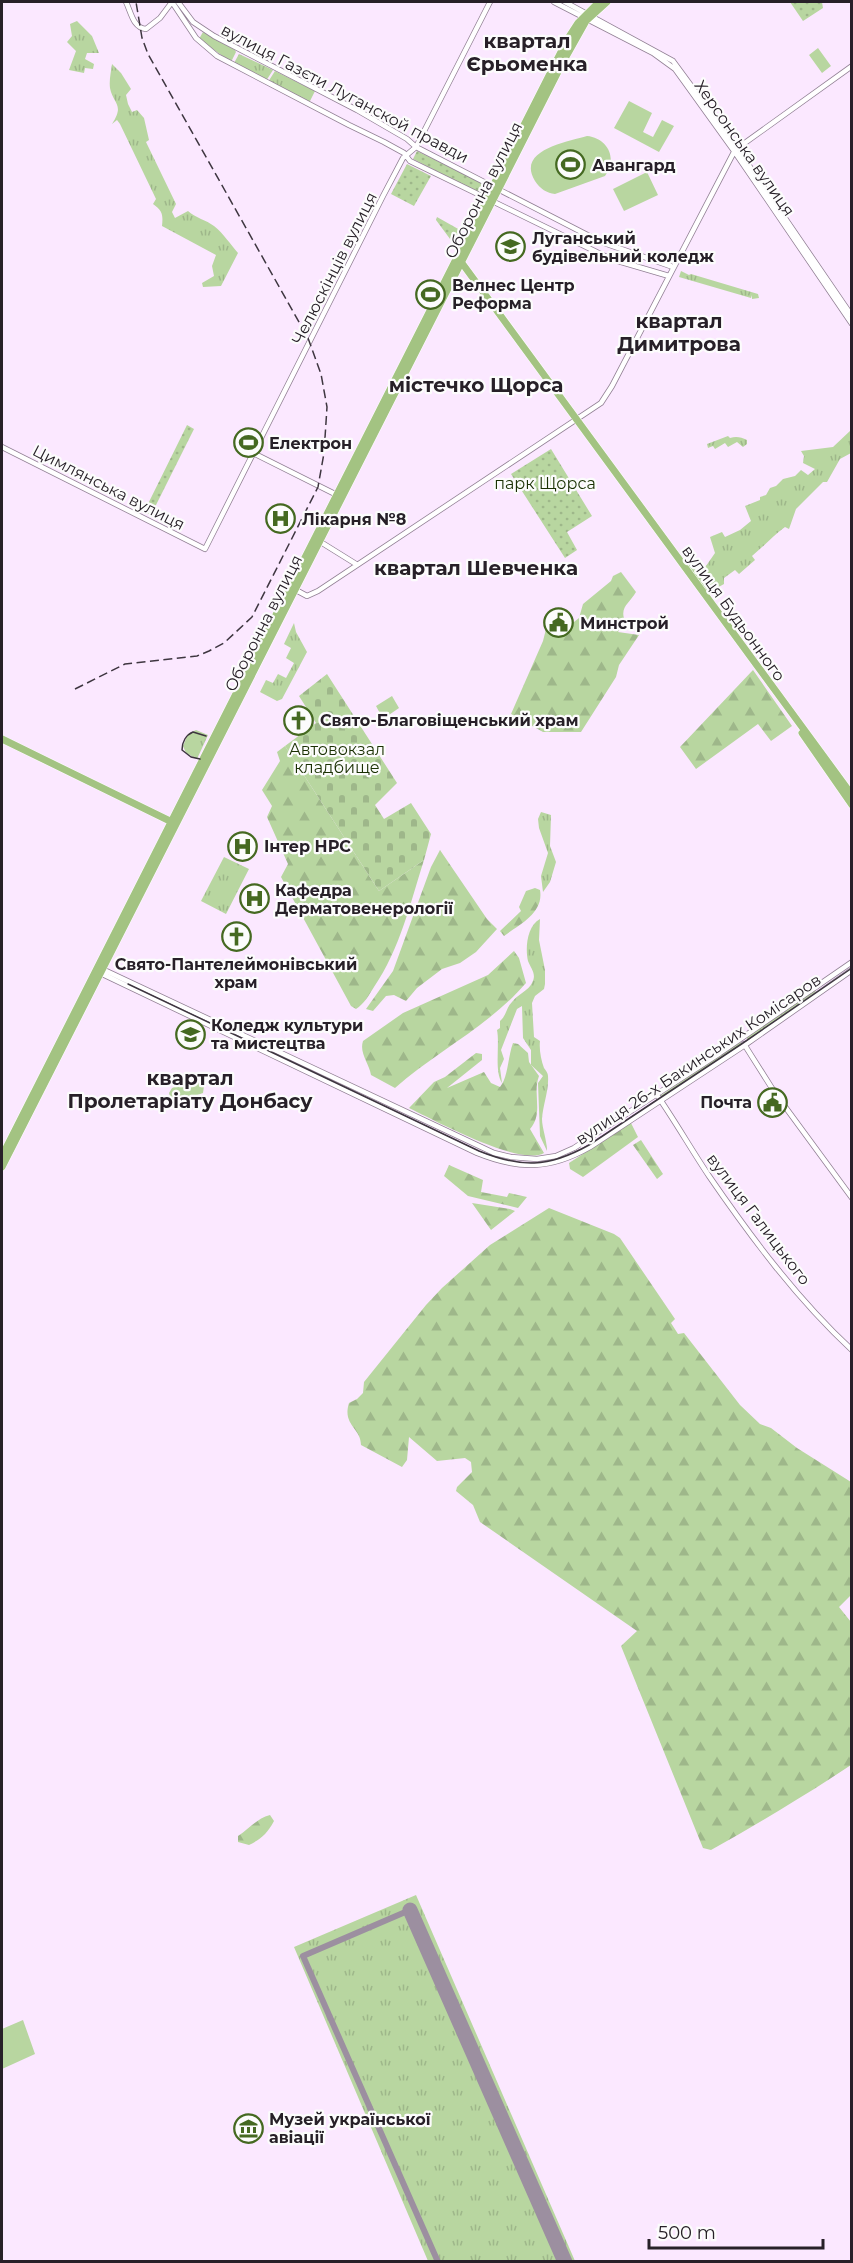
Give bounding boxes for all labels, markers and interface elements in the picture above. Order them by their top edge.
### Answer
street label: вулиця Газєти Луганской правди [218,20,472,167]
district label: квартал Єрьоменка [466,29,588,76]
street label: Херсонська вулиця [691,77,799,220]
street label: Оборонна вулиця [441,119,526,262]
sports icon: Авангард [555,149,587,181]
place label: Авангард [592,156,676,175]
street label: Челюскінців вулиця [288,189,381,347]
place label: Луганський будівельний коледж [532,229,714,266]
school or university icon: Луганський будівельний коледж [495,231,527,263]
place label: Велнес Центр Реформа [452,276,575,313]
sports icon: Велнес Центр Реформа [415,278,447,310]
district label: квартал Димитрова [617,309,741,356]
district label: містечко Щорса [389,373,563,397]
sports icon: Електрон [232,427,264,459]
place label: Електрон [269,434,352,453]
street label: Цимлянська вулиця [30,441,188,534]
park label: парк Щорса [494,474,596,493]
hospital icon: Лікарня №8 [265,503,297,535]
place label: Лікарня №8 [302,510,406,529]
street label: вулиця Будьонного [678,542,789,685]
street label: Оборонна вулиця [221,552,306,695]
district label: квартал Шевченка [374,556,578,580]
public building icon: Минстрой [543,607,575,639]
place label: Минстрой [580,614,669,633]
church icon: Свято-Благовіщенський храм [283,704,315,736]
place label: Свято-Благовіщенський храм [320,711,578,730]
park label: Автовокзал кладбище [289,740,385,777]
hospital icon: Інтер НРС [227,830,259,862]
place label: Інтер НРС [264,837,351,856]
place label: Кафедра Дерматовенерології [275,881,453,918]
hospital icon: Кафедра Дерматовенерології [238,883,270,915]
church icon: Свято-Пантелеймонівський храм [220,920,252,952]
place label: Свято-Пантелеймонівський храм [115,955,357,992]
street label: вулиця 26-х Бакинських Комісаров [572,970,824,1149]
place label: Коледж культури та мистецтва [211,1016,363,1053]
school or university icon: Коледж культури та мистецтва [174,1018,206,1050]
district label: квартал Пролетаріату Донбасу [67,1066,313,1113]
public building icon: Почта [757,1086,789,1118]
place label: Почта [700,1093,752,1112]
street label: вулиця Галицького [703,1150,814,1289]
place label: Музей української авіації [269,2110,431,2147]
museum icon: Музей української авіації [232,2112,264,2144]
scale bar [649,2212,823,2250]
text: 500 m [658,2222,716,2244]

